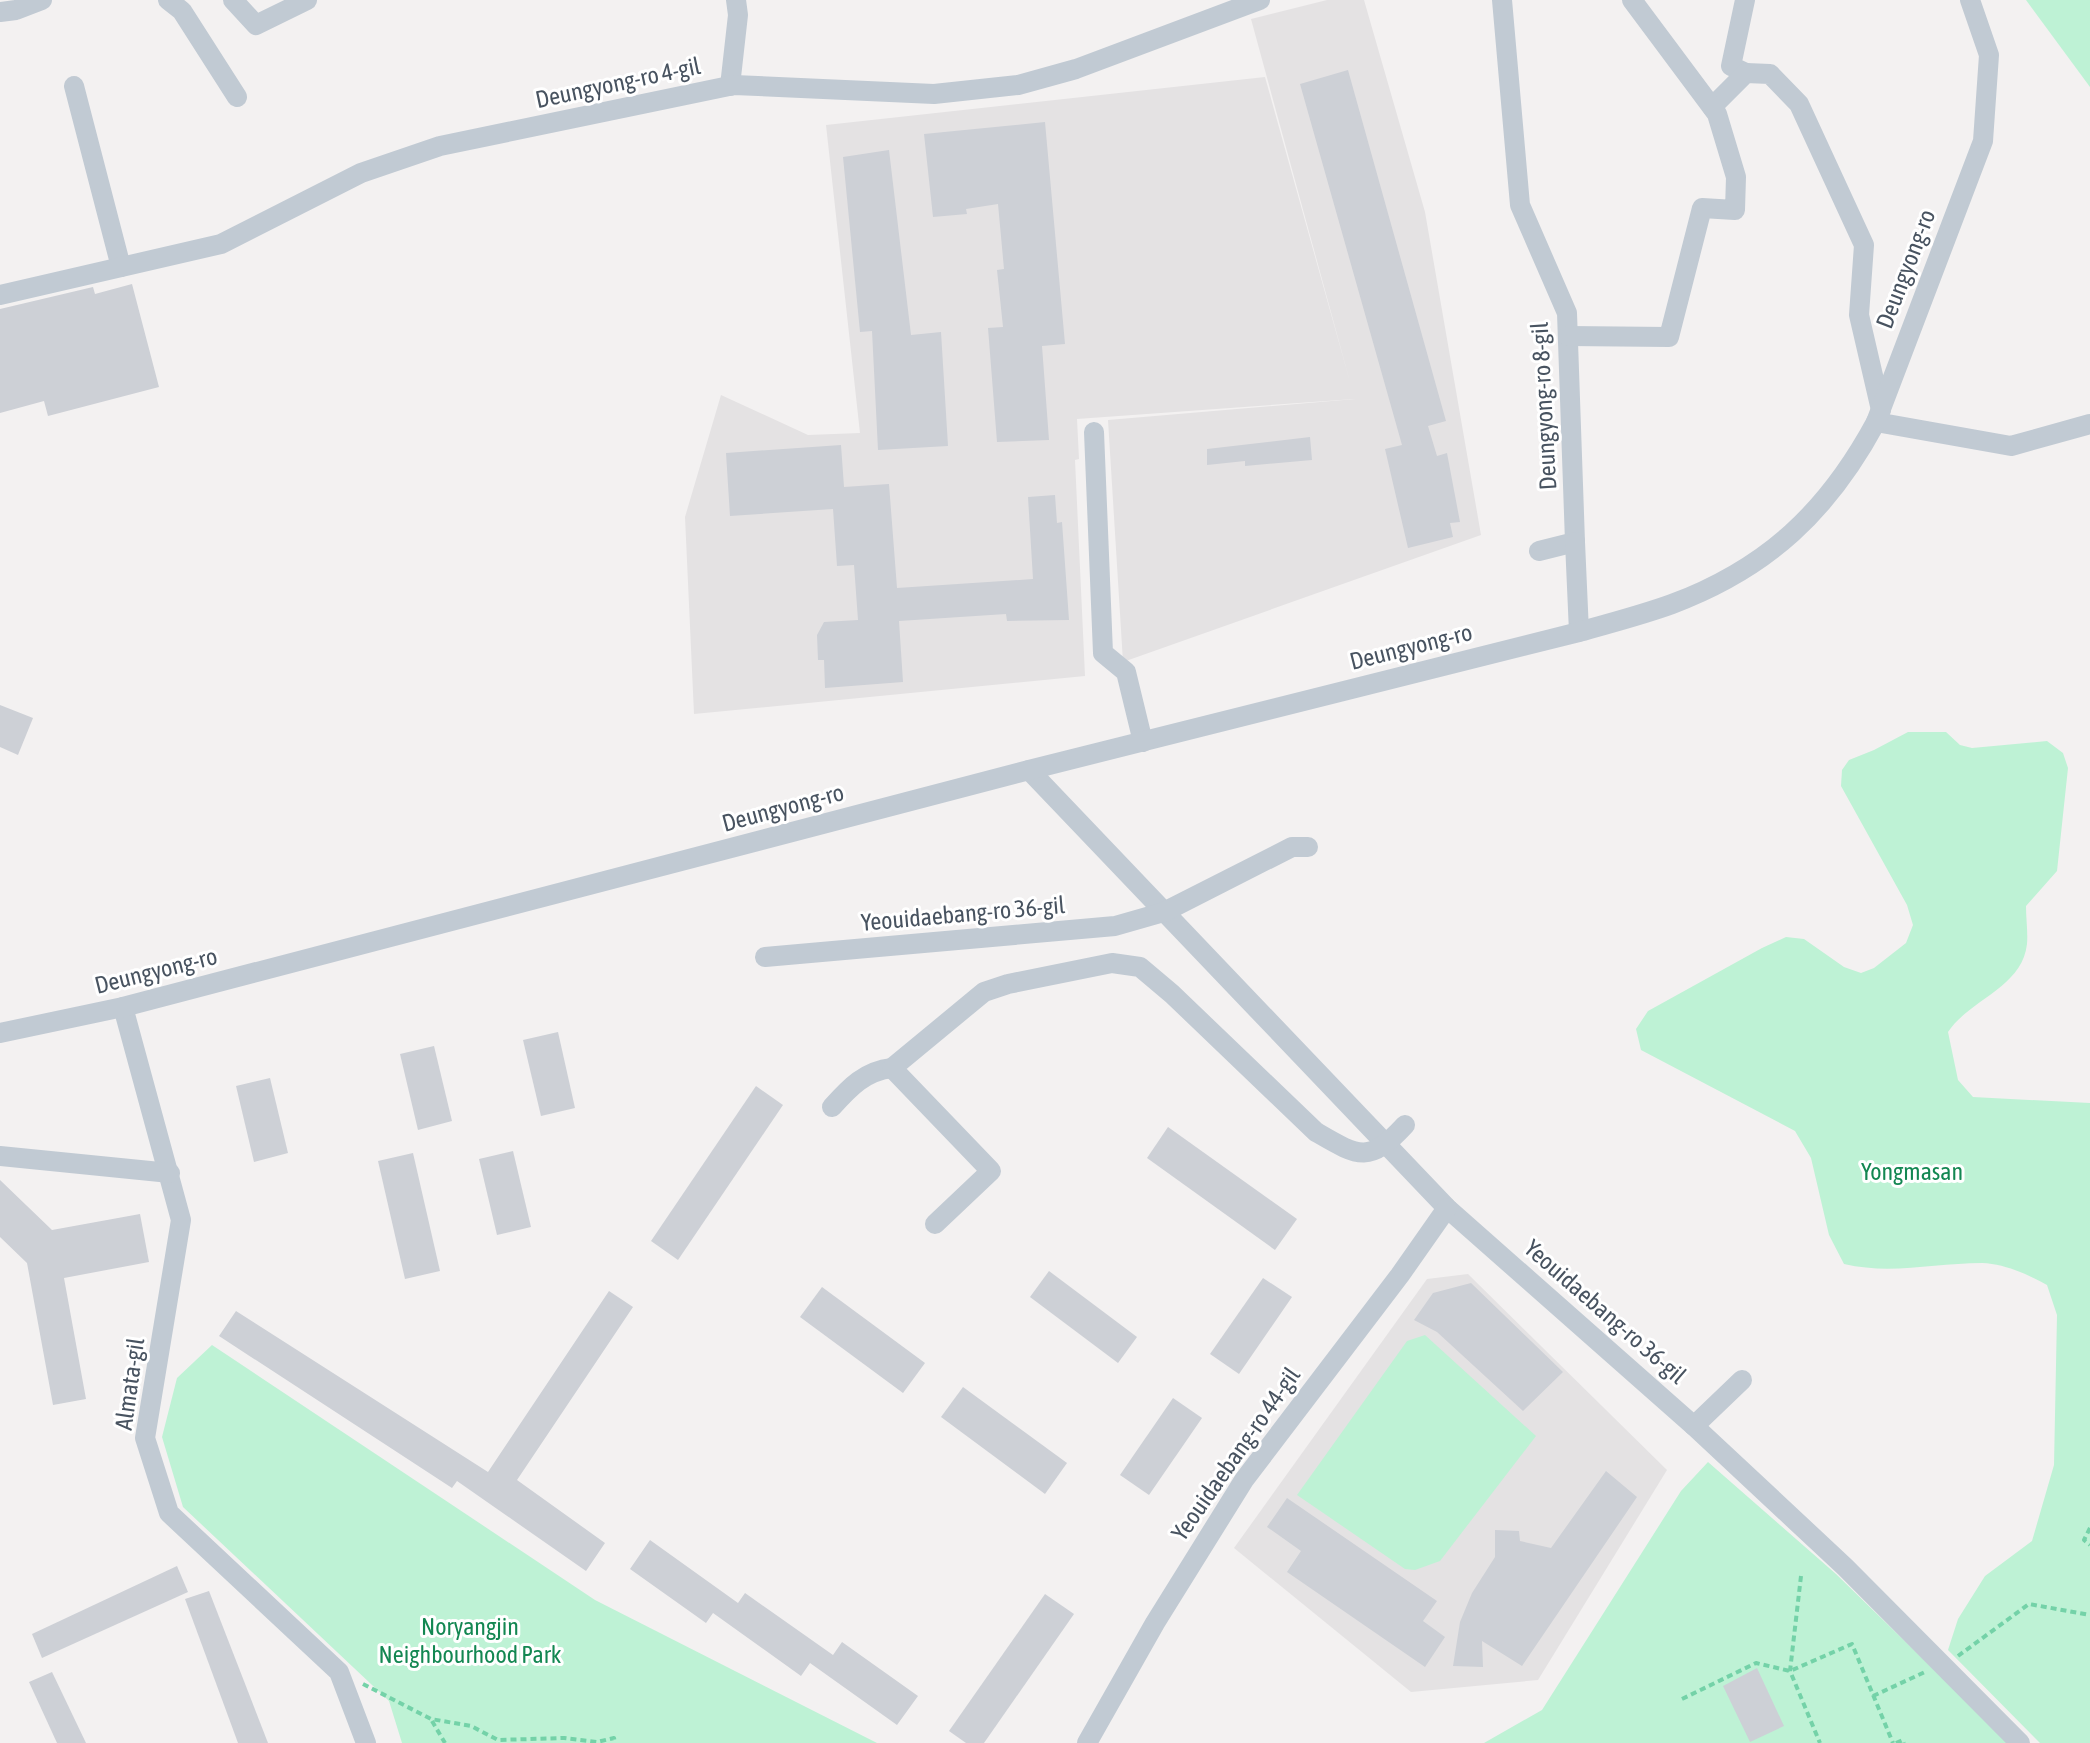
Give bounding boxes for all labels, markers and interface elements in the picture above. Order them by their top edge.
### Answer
street label: Deungyong-ro 4-gil [533,52,703,113]
street label: Deungyong-ro [1871,206,1941,332]
street label: Deungyong-ro 8-gil [1526,321,1561,491]
street label: Deungyong-ro [1347,618,1475,675]
street label: Deungyong-ro [719,778,847,837]
street label: Yeouidaebang-ro 36-gil [860,891,1067,936]
street label: Deungyong-ro [92,942,220,999]
park label: Yongmasan [1861,1158,1963,1185]
street label: Yeouidaebang-ro 36-gil [1519,1234,1692,1389]
street label: Almata-gil [110,1335,149,1432]
street label: Yeouidaebang-ro 44-gil [1166,1362,1306,1545]
park label: Noryangjin Neighbourhood Park [379,1613,562,1668]

